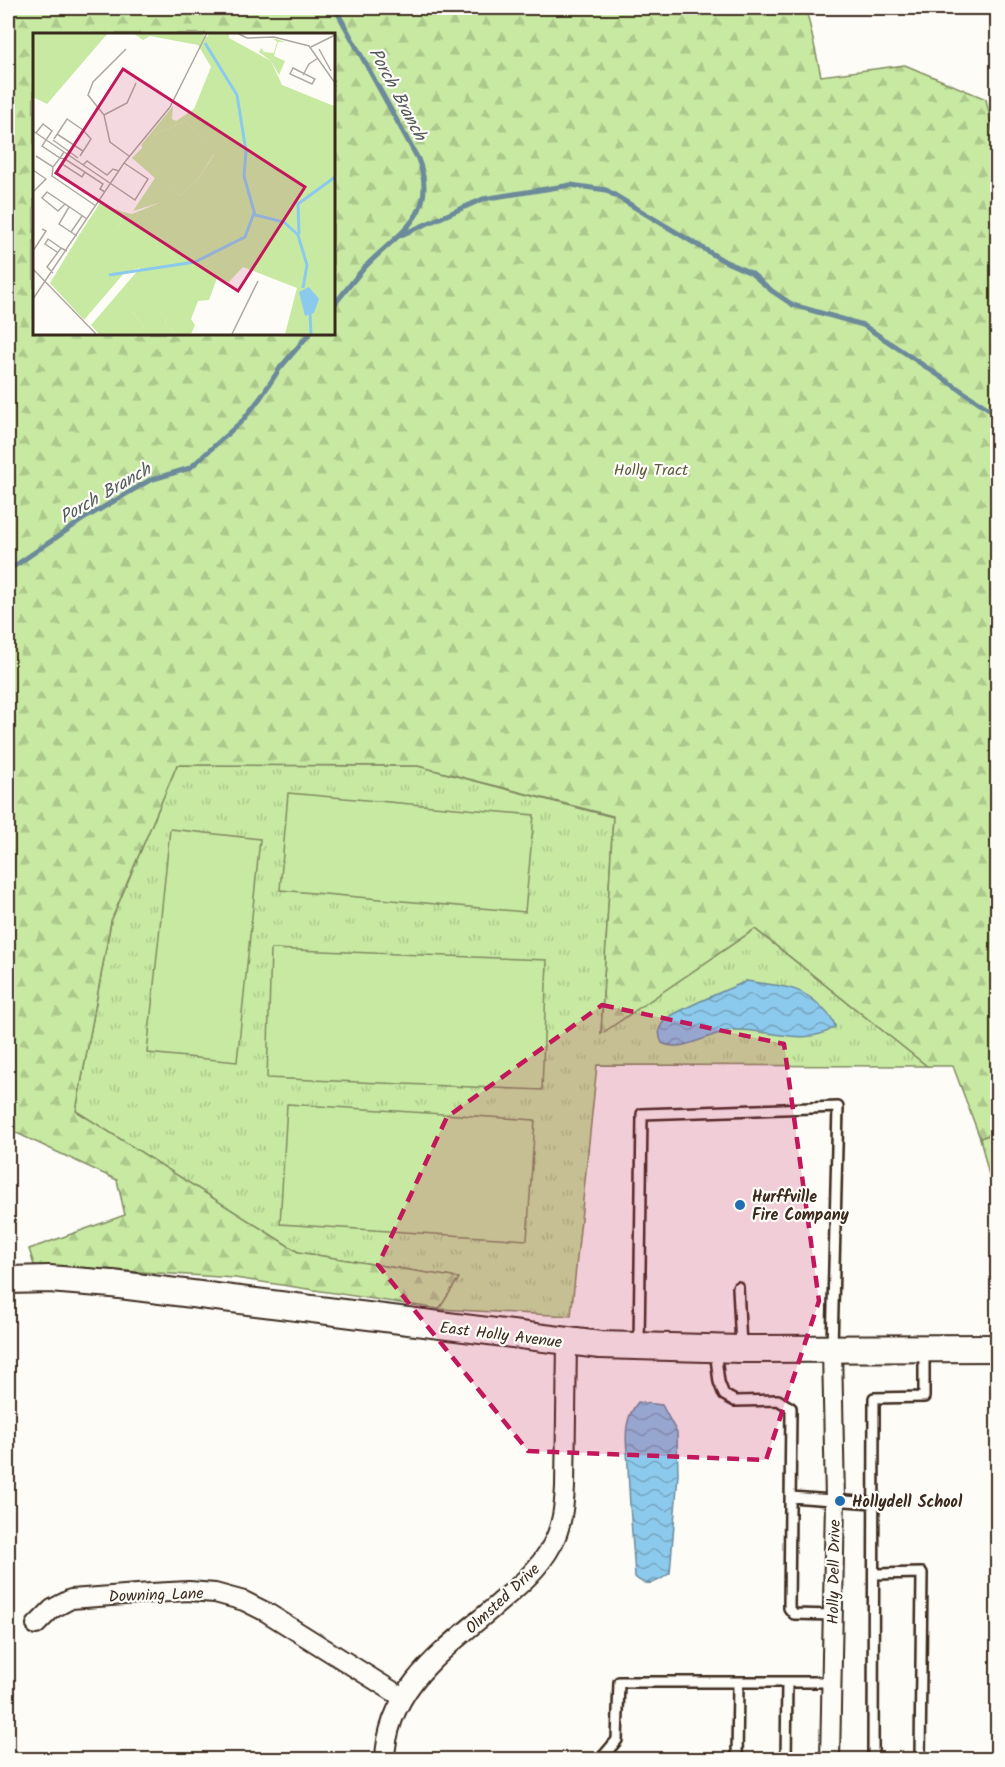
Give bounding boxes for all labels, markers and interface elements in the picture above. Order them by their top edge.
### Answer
inset map [33,33,334,334]
water label: Porch Branch [360,43,434,148]
water label: Porch Branch [54,456,158,532]
park label: Holly Tract [614,458,689,483]
place label: Hurffville Fire Company [752,1185,849,1228]
marker: Hurffville Fire Company [733,1198,747,1212]
street label: East Holly Avenue [438,1316,563,1355]
place label: Hollydell School [852,1490,963,1515]
marker: Hollydell School [833,1494,847,1508]
street label: Holly Dell Drive [821,1519,848,1625]
street label: Olmsted Drive [460,1558,546,1640]
street label: Downing Lane [108,1581,204,1610]

